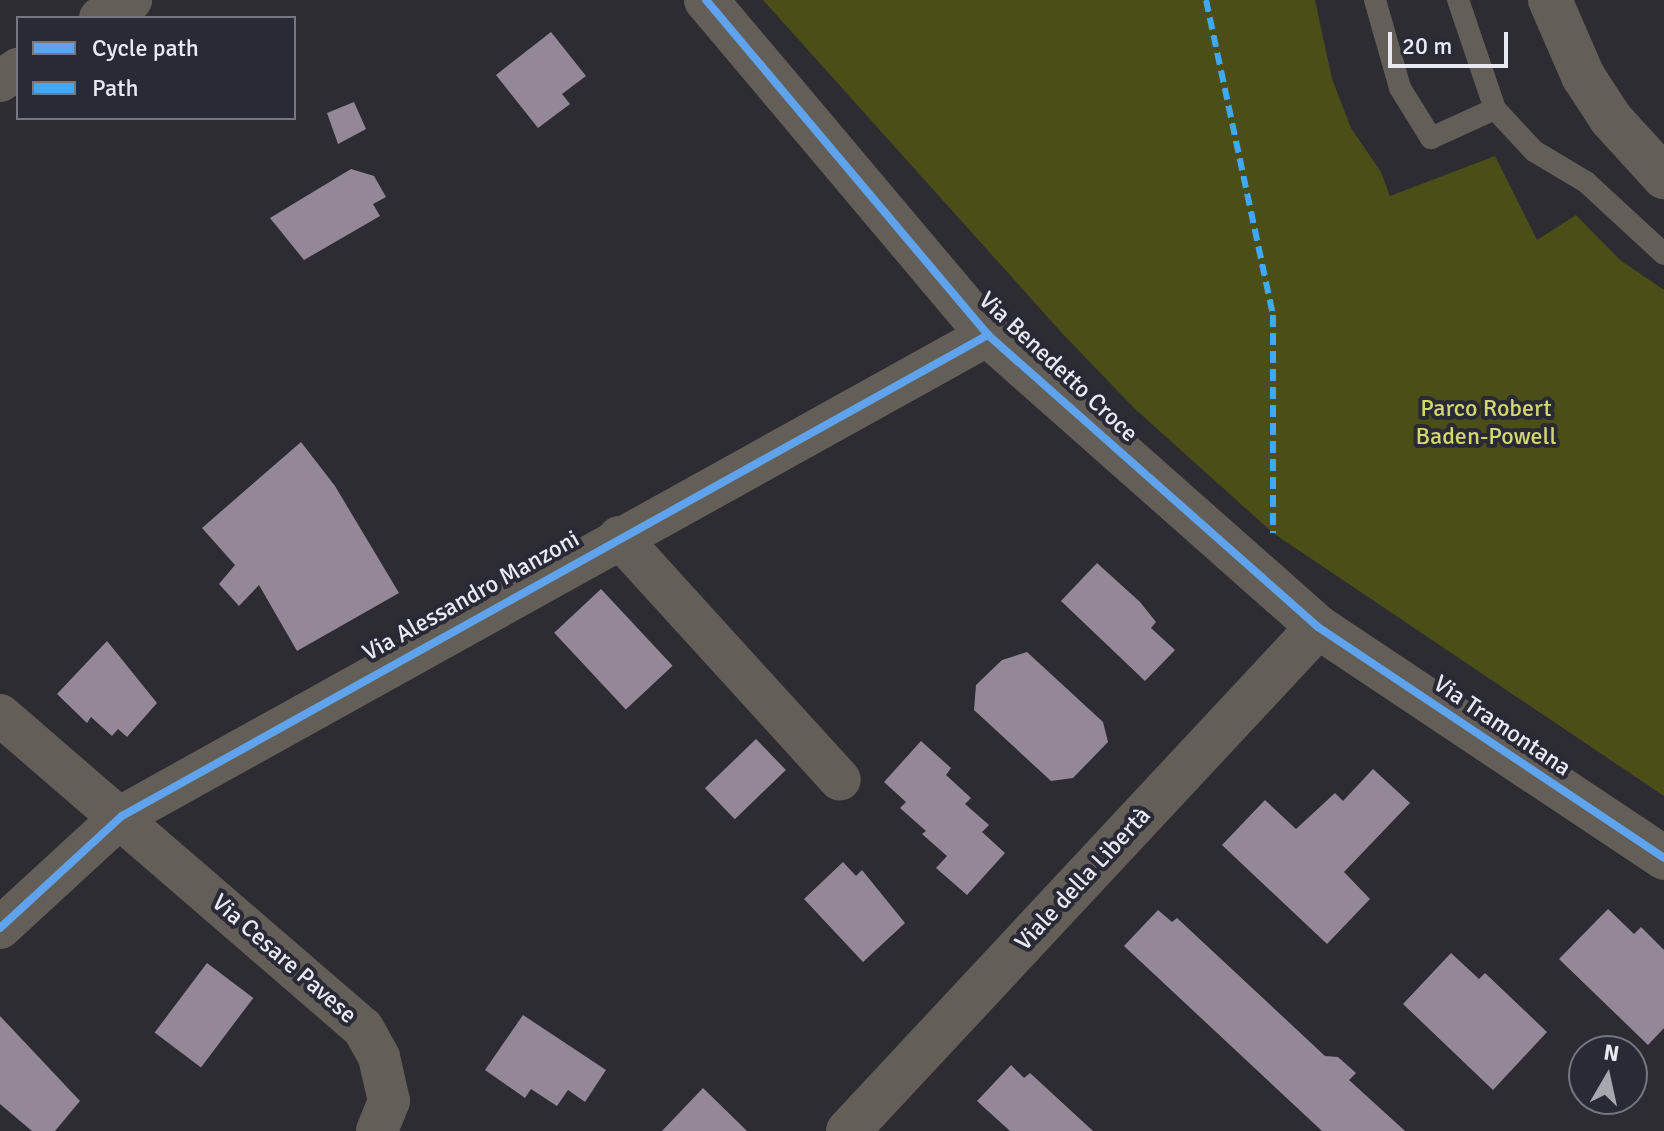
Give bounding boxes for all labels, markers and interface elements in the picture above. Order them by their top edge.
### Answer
legend [16,16,296,120]
scale bar [1392,16,1512,66]
text: 20 m [1402,31,1452,61]
text: Cycle path [92,33,199,63]
text: Path [92,73,138,103]
street label: Via Benedetto Croce [972,286,1144,448]
park label: Parco Robert Baden-Powell [1416,395,1556,451]
street label: Via Alessandro Manzoni [358,524,584,668]
street label: Via Tramontana [1428,669,1576,783]
street label: Viale della Libertà [1009,801,1157,957]
street label: Via Cesare Pavese [206,888,362,1030]
north arrow [1568,1035,1648,1115]
text: N [1602,1038,1621,1067]

